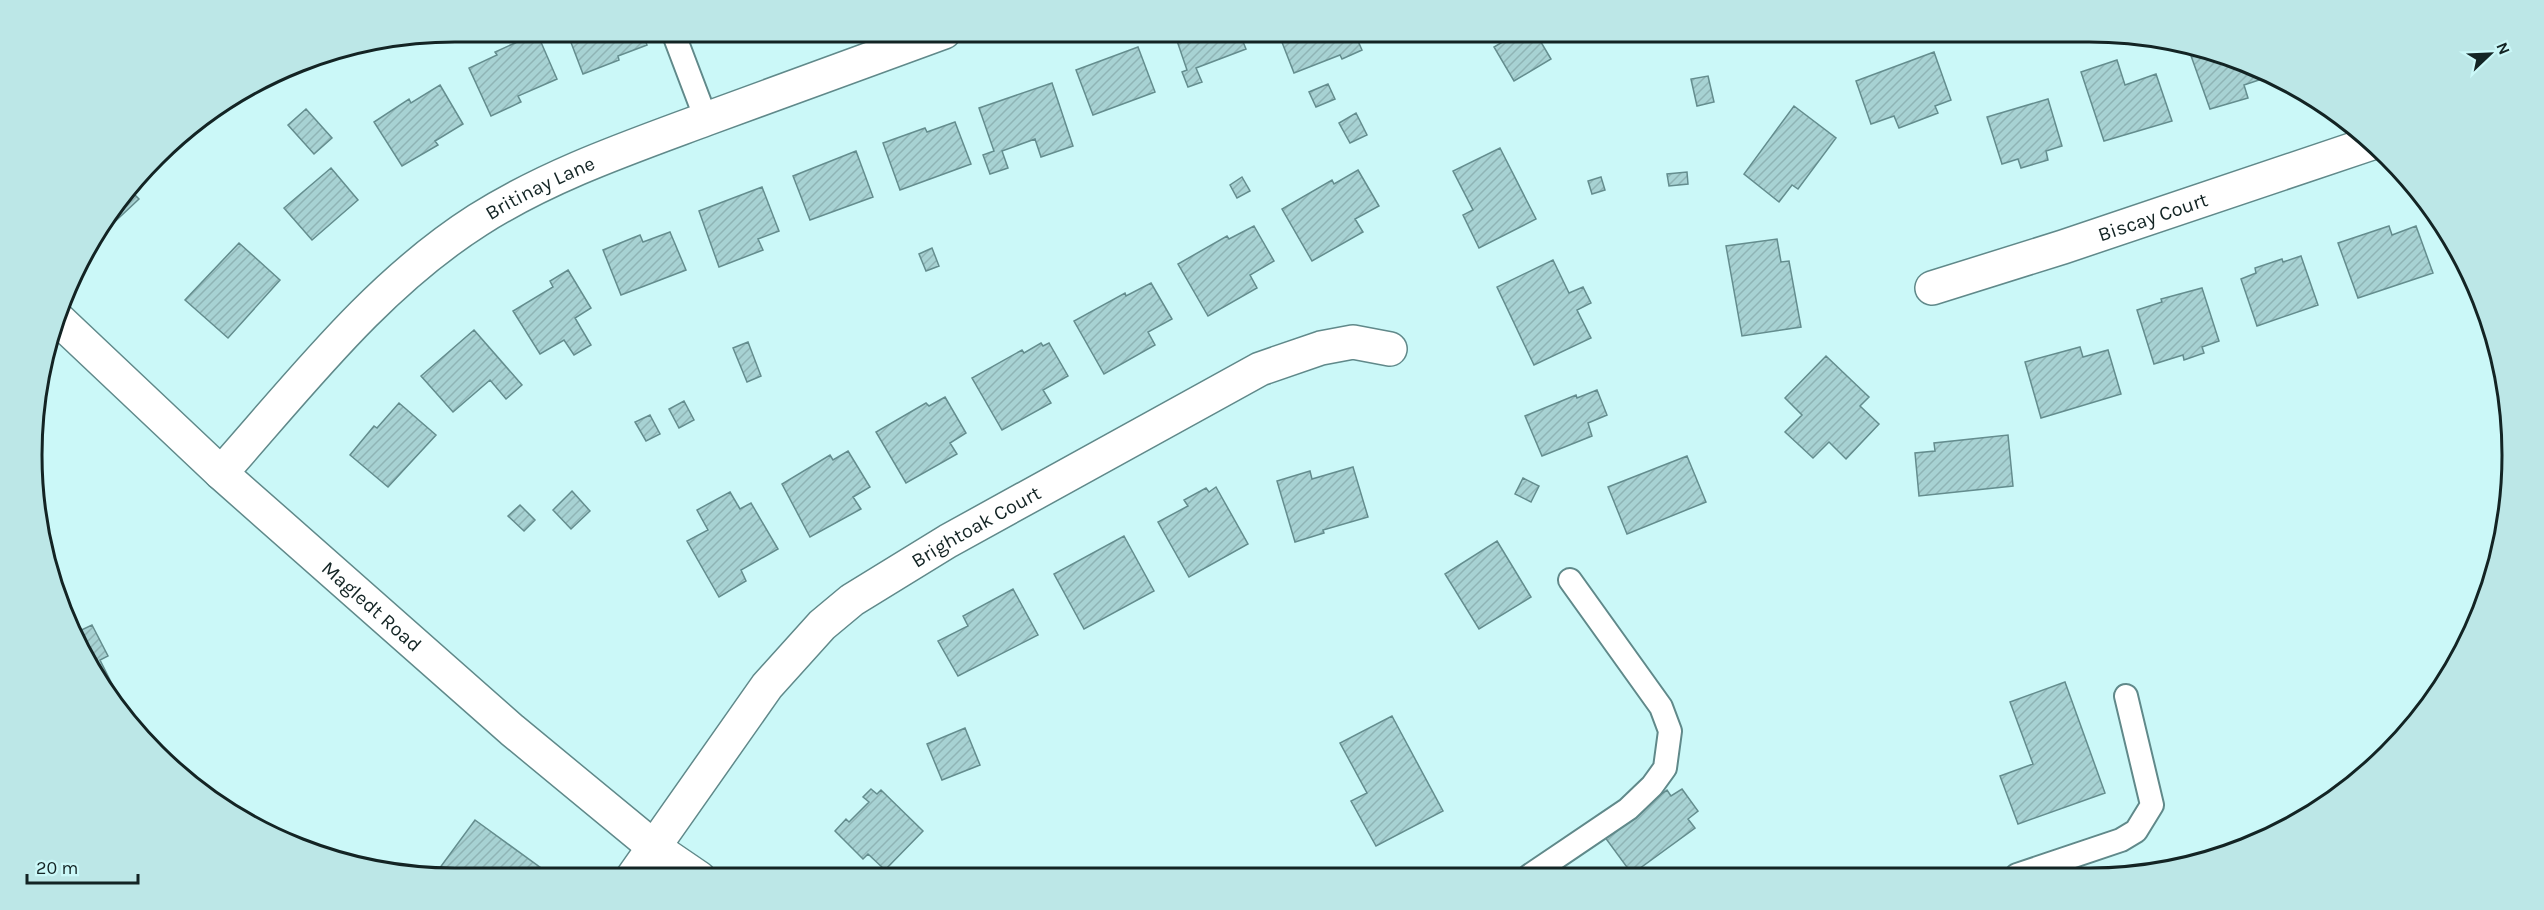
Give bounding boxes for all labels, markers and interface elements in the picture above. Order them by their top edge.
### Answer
north arrow [2460,24,2520,84]
text: N [2492,39,2514,57]
street label: Britinay Lane [481,152,598,225]
street label: Biscay Court [2095,188,2211,246]
street label: Brightoak Court [907,481,1045,573]
street label: Magledt Road [317,556,426,657]
scale bar [27,847,138,885]
text: 20 m [36,857,78,879]

